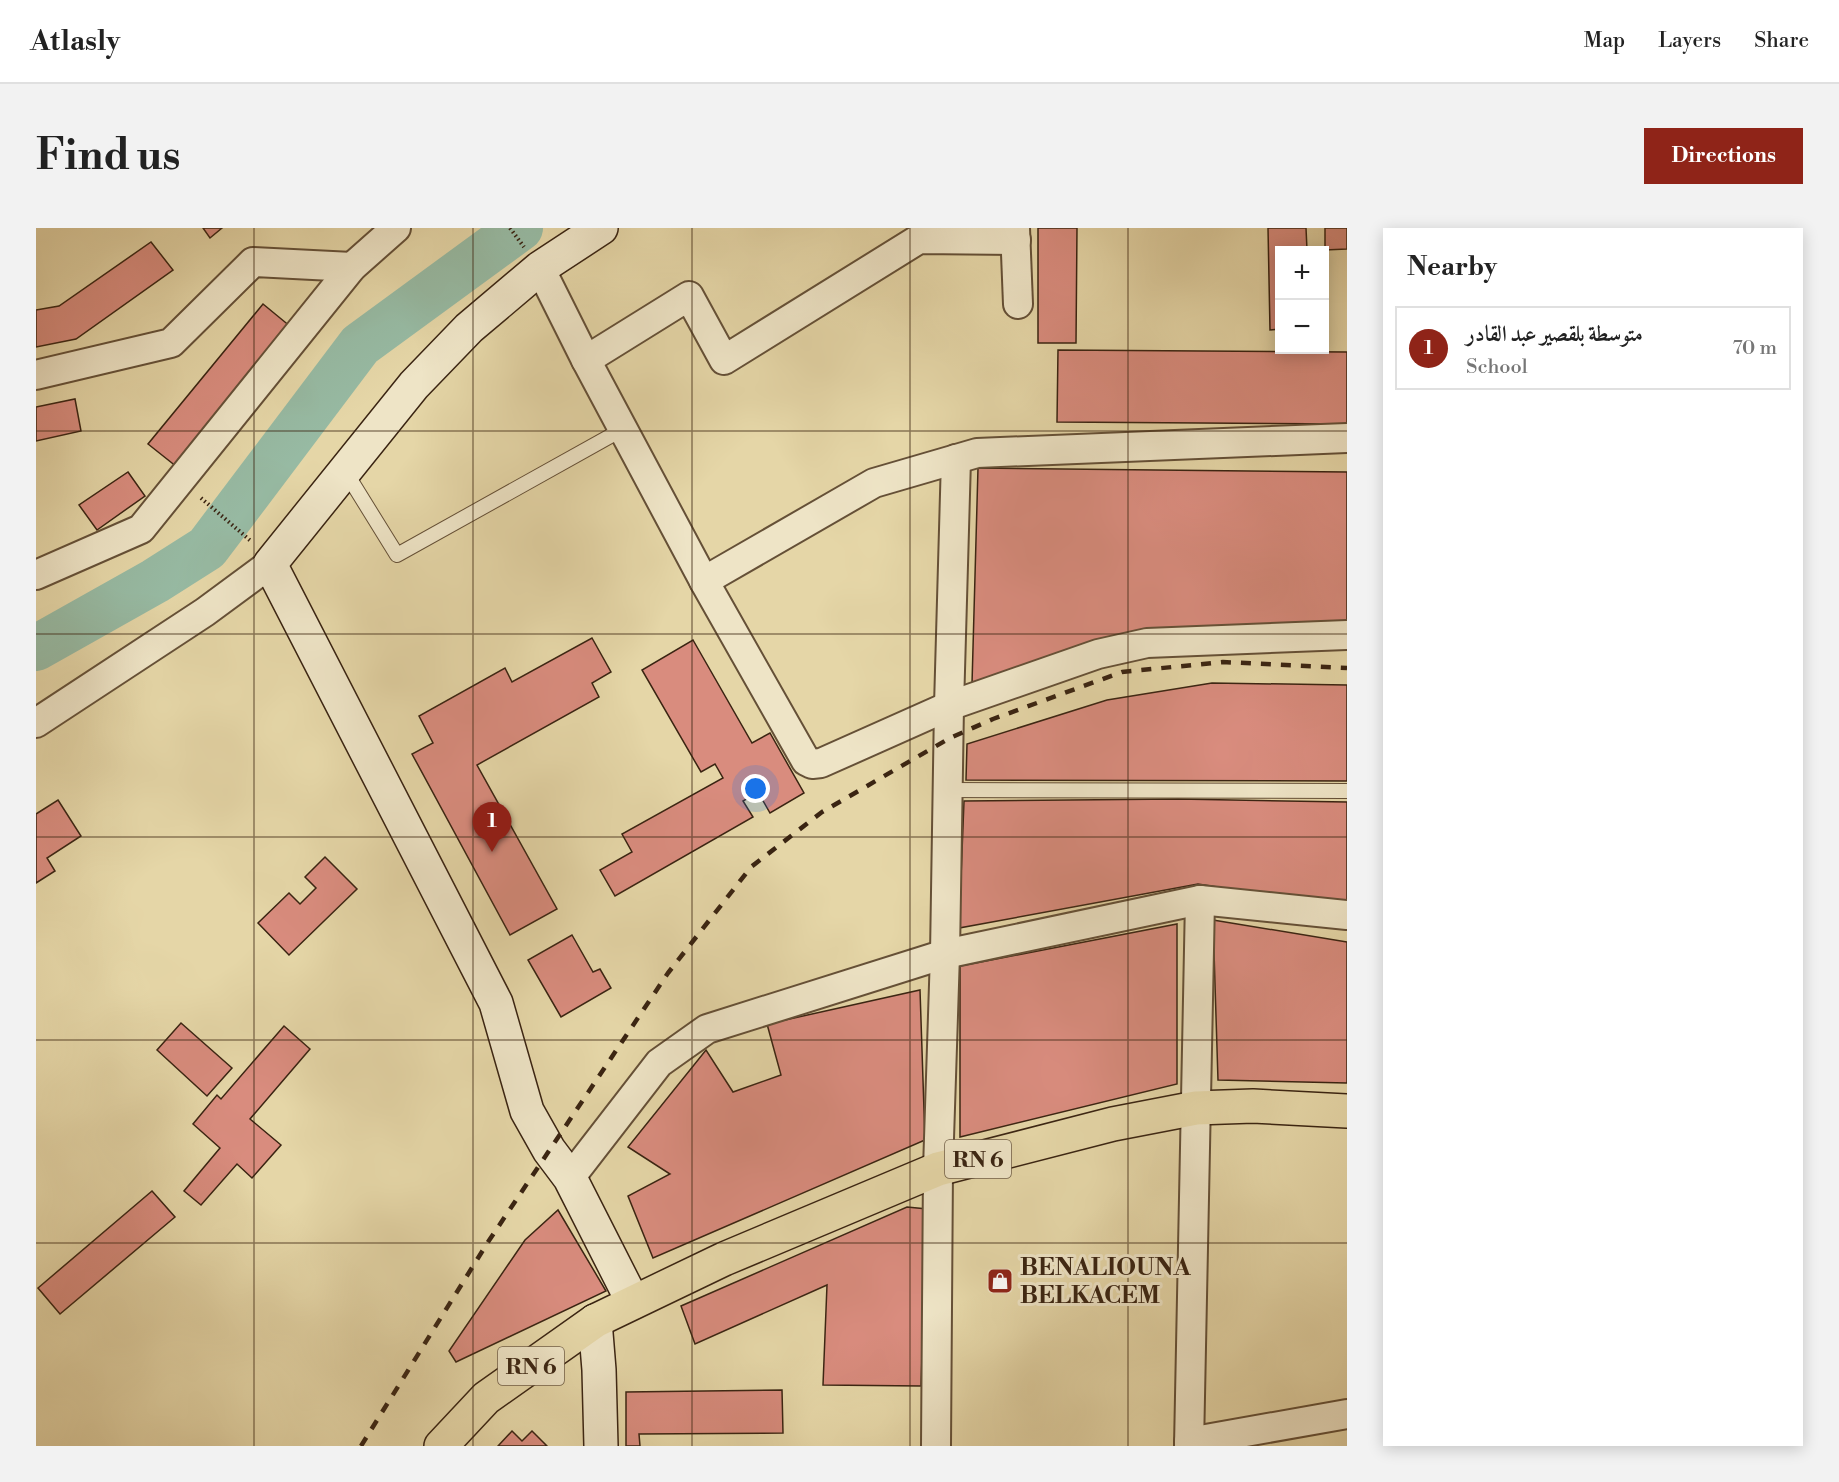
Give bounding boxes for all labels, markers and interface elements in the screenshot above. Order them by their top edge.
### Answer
text: Atlasly [30,24,120,59]
text: Map [1584,28,1625,54]
text: Layers [1658,28,1721,54]
text: Share [1754,28,1809,54]
button: Directions [1644,128,1803,184]
text: Find us [36,130,180,183]
map controls [1275,246,1329,354]
button: + [1275,246,1329,300]
text: Nearby [1407,251,1497,283]
button: − [1275,300,1329,354]
text: متوسطة بلقصير عبد القادر [1466,321,1643,348]
text: 1 [1424,336,1433,361]
text: 70 m [1733,336,1777,361]
text: School [1466,355,1528,380]
your location [741,774,770,803]
pin: 1 [472,802,512,852]
road number: RN 6 [945,1140,1011,1178]
place label: BENALIOUNA BELKACEM [1020,1253,1191,1311]
shop icon: BENALIOUNA BELKACEM [985,1266,1015,1296]
road number: RN 6 [498,1347,564,1385]

